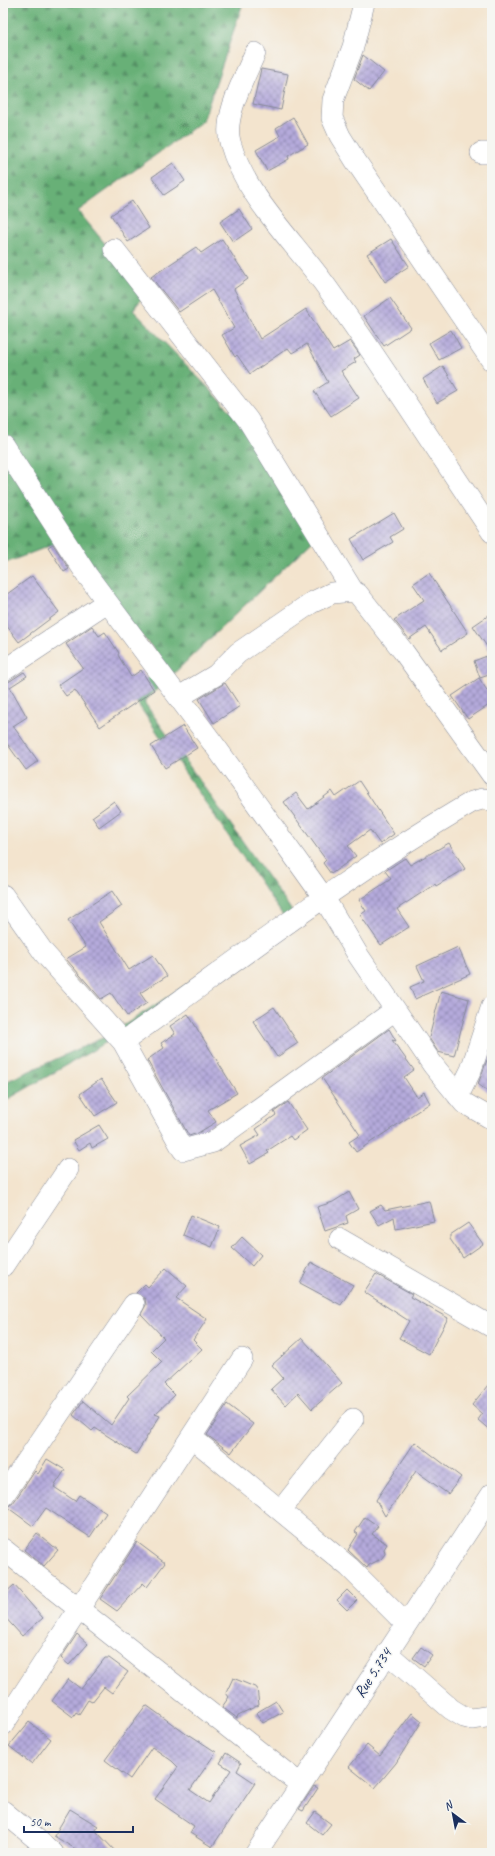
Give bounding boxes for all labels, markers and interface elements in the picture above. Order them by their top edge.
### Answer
street label: Rue 5.734 [350,1643,397,1702]
north arrow [433,1794,473,1834]
text: N [441,1797,456,1813]
scale bar [24,1808,133,1834]
text: 50 m [30,1814,52,1830]

